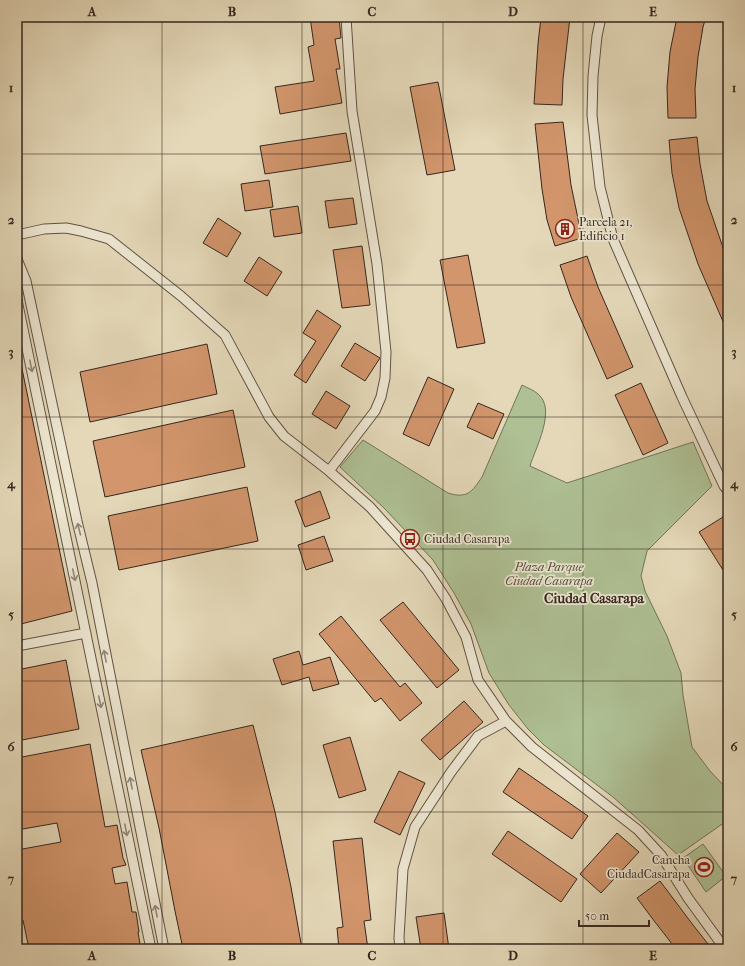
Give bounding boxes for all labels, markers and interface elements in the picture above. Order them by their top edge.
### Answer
text: A [87,4,97,19]
text: B [228,4,237,19]
text: C [368,4,377,19]
text: D [508,4,518,19]
text: E [649,4,657,19]
text: 1 [9,80,14,95]
text: 1 [732,80,737,95]
text: 2 [8,212,15,227]
text: 2 [731,212,738,227]
place label: Parcela 21, Edificio 1 [579,215,633,243]
building icon: Parcela 21, Edificio 1 [554,218,576,240]
text: 3 [8,344,14,360]
text: 3 [731,344,737,360]
one-way arrow [27,359,35,372]
text: 4 [6,476,16,492]
text: 4 [729,476,739,492]
one-way arrow [74,522,82,535]
bus stop icon: Ciudad Casarapa [399,528,421,550]
place label: Ciudad Casarapa [424,532,510,546]
park label: Plaza Parque Ciudad Casarapa [505,560,593,588]
one-way arrow [71,568,79,581]
district label: Ciudad Casarapa [544,590,645,607]
text: 5 [8,607,14,622]
text: 5 [731,607,737,622]
one-way arrow [101,650,109,663]
one-way arrow [97,696,105,709]
text: 6 [7,739,15,754]
text: 6 [730,739,738,754]
one-way arrow [126,777,134,790]
one-way arrow [123,823,131,836]
place label: Cancha CiudadCasarapa [607,853,690,881]
sports icon: Cancha CiudadCasarapa [693,856,715,878]
text: 7 [7,871,15,886]
text: 7 [730,871,738,886]
scale bar [579,902,649,928]
one-way arrow [152,905,160,918]
text: 50 m [585,909,609,923]
text: A [87,948,97,963]
text: B [228,948,237,963]
text: C [368,948,377,963]
text: D [508,948,518,963]
text: E [649,948,657,963]

